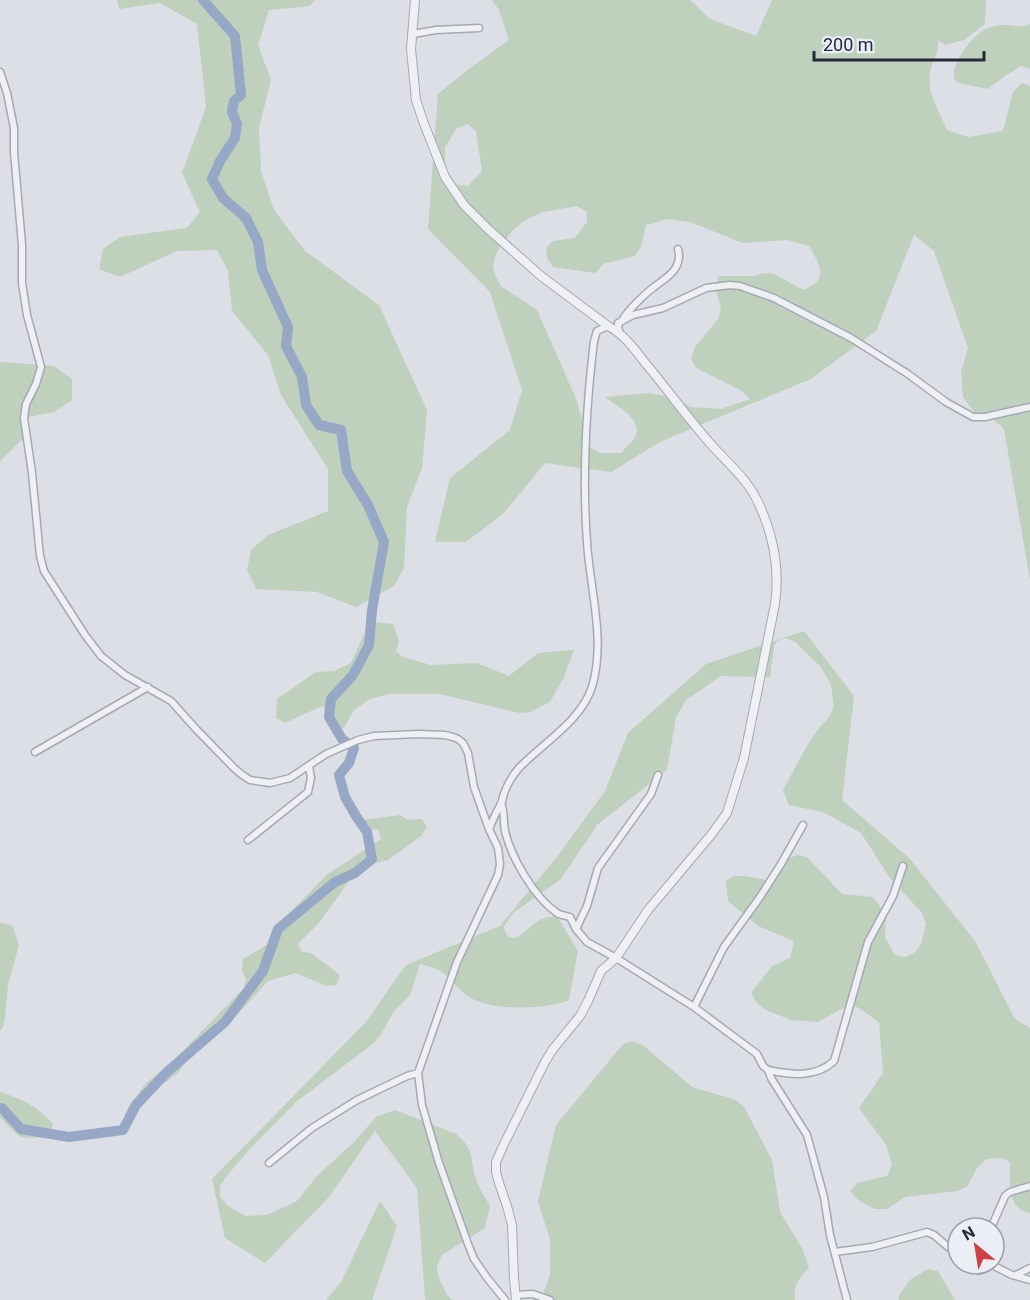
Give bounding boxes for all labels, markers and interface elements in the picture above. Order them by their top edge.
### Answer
scale bar [814,24,984,62]
text: 200 m [823,34,874,55]
north arrow [946,1216,1006,1276]
text: N [959,1222,978,1244]

